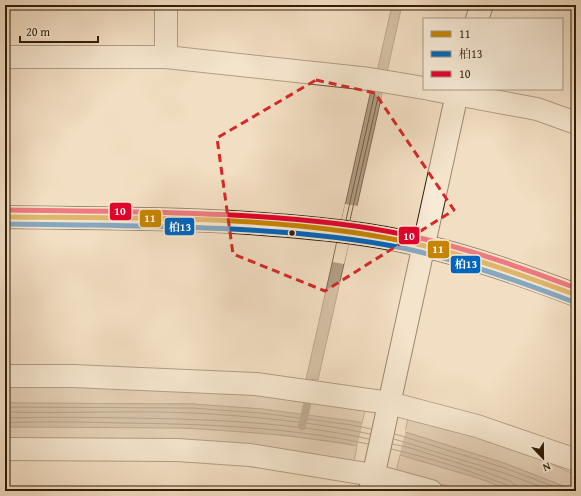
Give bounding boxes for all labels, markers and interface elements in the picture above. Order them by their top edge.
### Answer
scale bar [20,18,98,44]
legend [423,18,563,90]
text: 20 m [26,23,50,40]
text: 11 [459,25,471,42]
text: 柏13 [459,45,483,62]
text: 10 [459,65,471,82]
line badge: 10 [109,202,132,221]
text: 10 [114,203,126,219]
line badge: 11 [139,209,162,228]
text: 11 [144,210,156,226]
line badge: 柏13 [164,217,195,236]
text: 柏13 [169,219,191,235]
line badge: 10 [398,226,420,245]
unlabelled marker [287,228,297,238]
text: 10 [403,228,415,244]
line badge: 11 [427,240,450,259]
text: 11 [432,241,444,257]
line badge: 柏13 [450,255,481,274]
text: 柏13 [455,256,477,272]
north arrow [523,438,563,478]
text: N [540,458,553,476]

